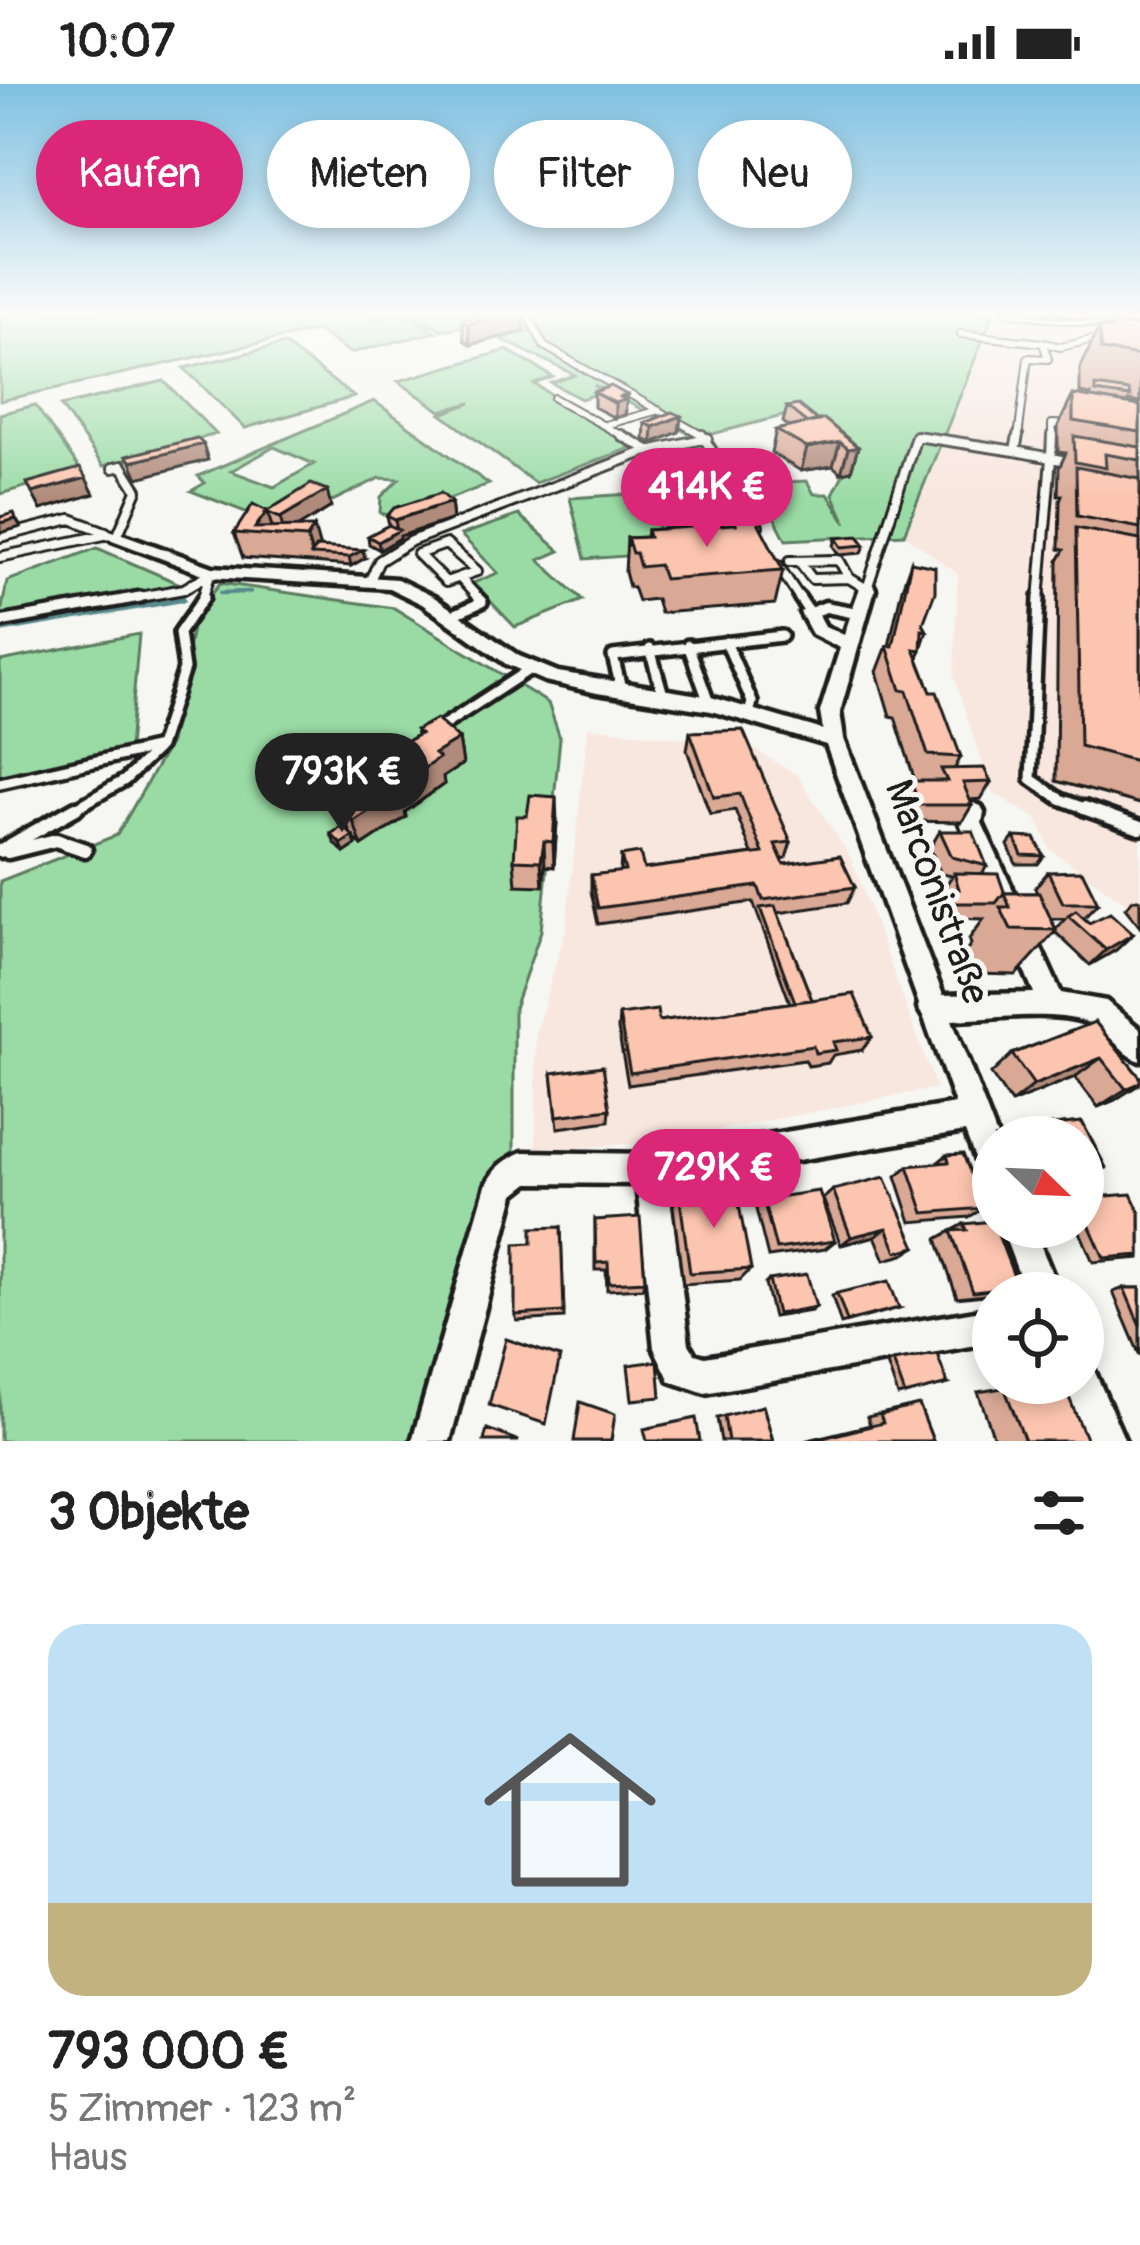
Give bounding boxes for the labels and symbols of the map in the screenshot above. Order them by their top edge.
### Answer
pin: 414K € [609,448,805,550]
pin: 793K € [244,733,440,835]
street label: Marconistraße [874,773,1000,1011]
north arrow [972,1116,1104,1248]
pin: 729K € [616,1129,812,1231]

